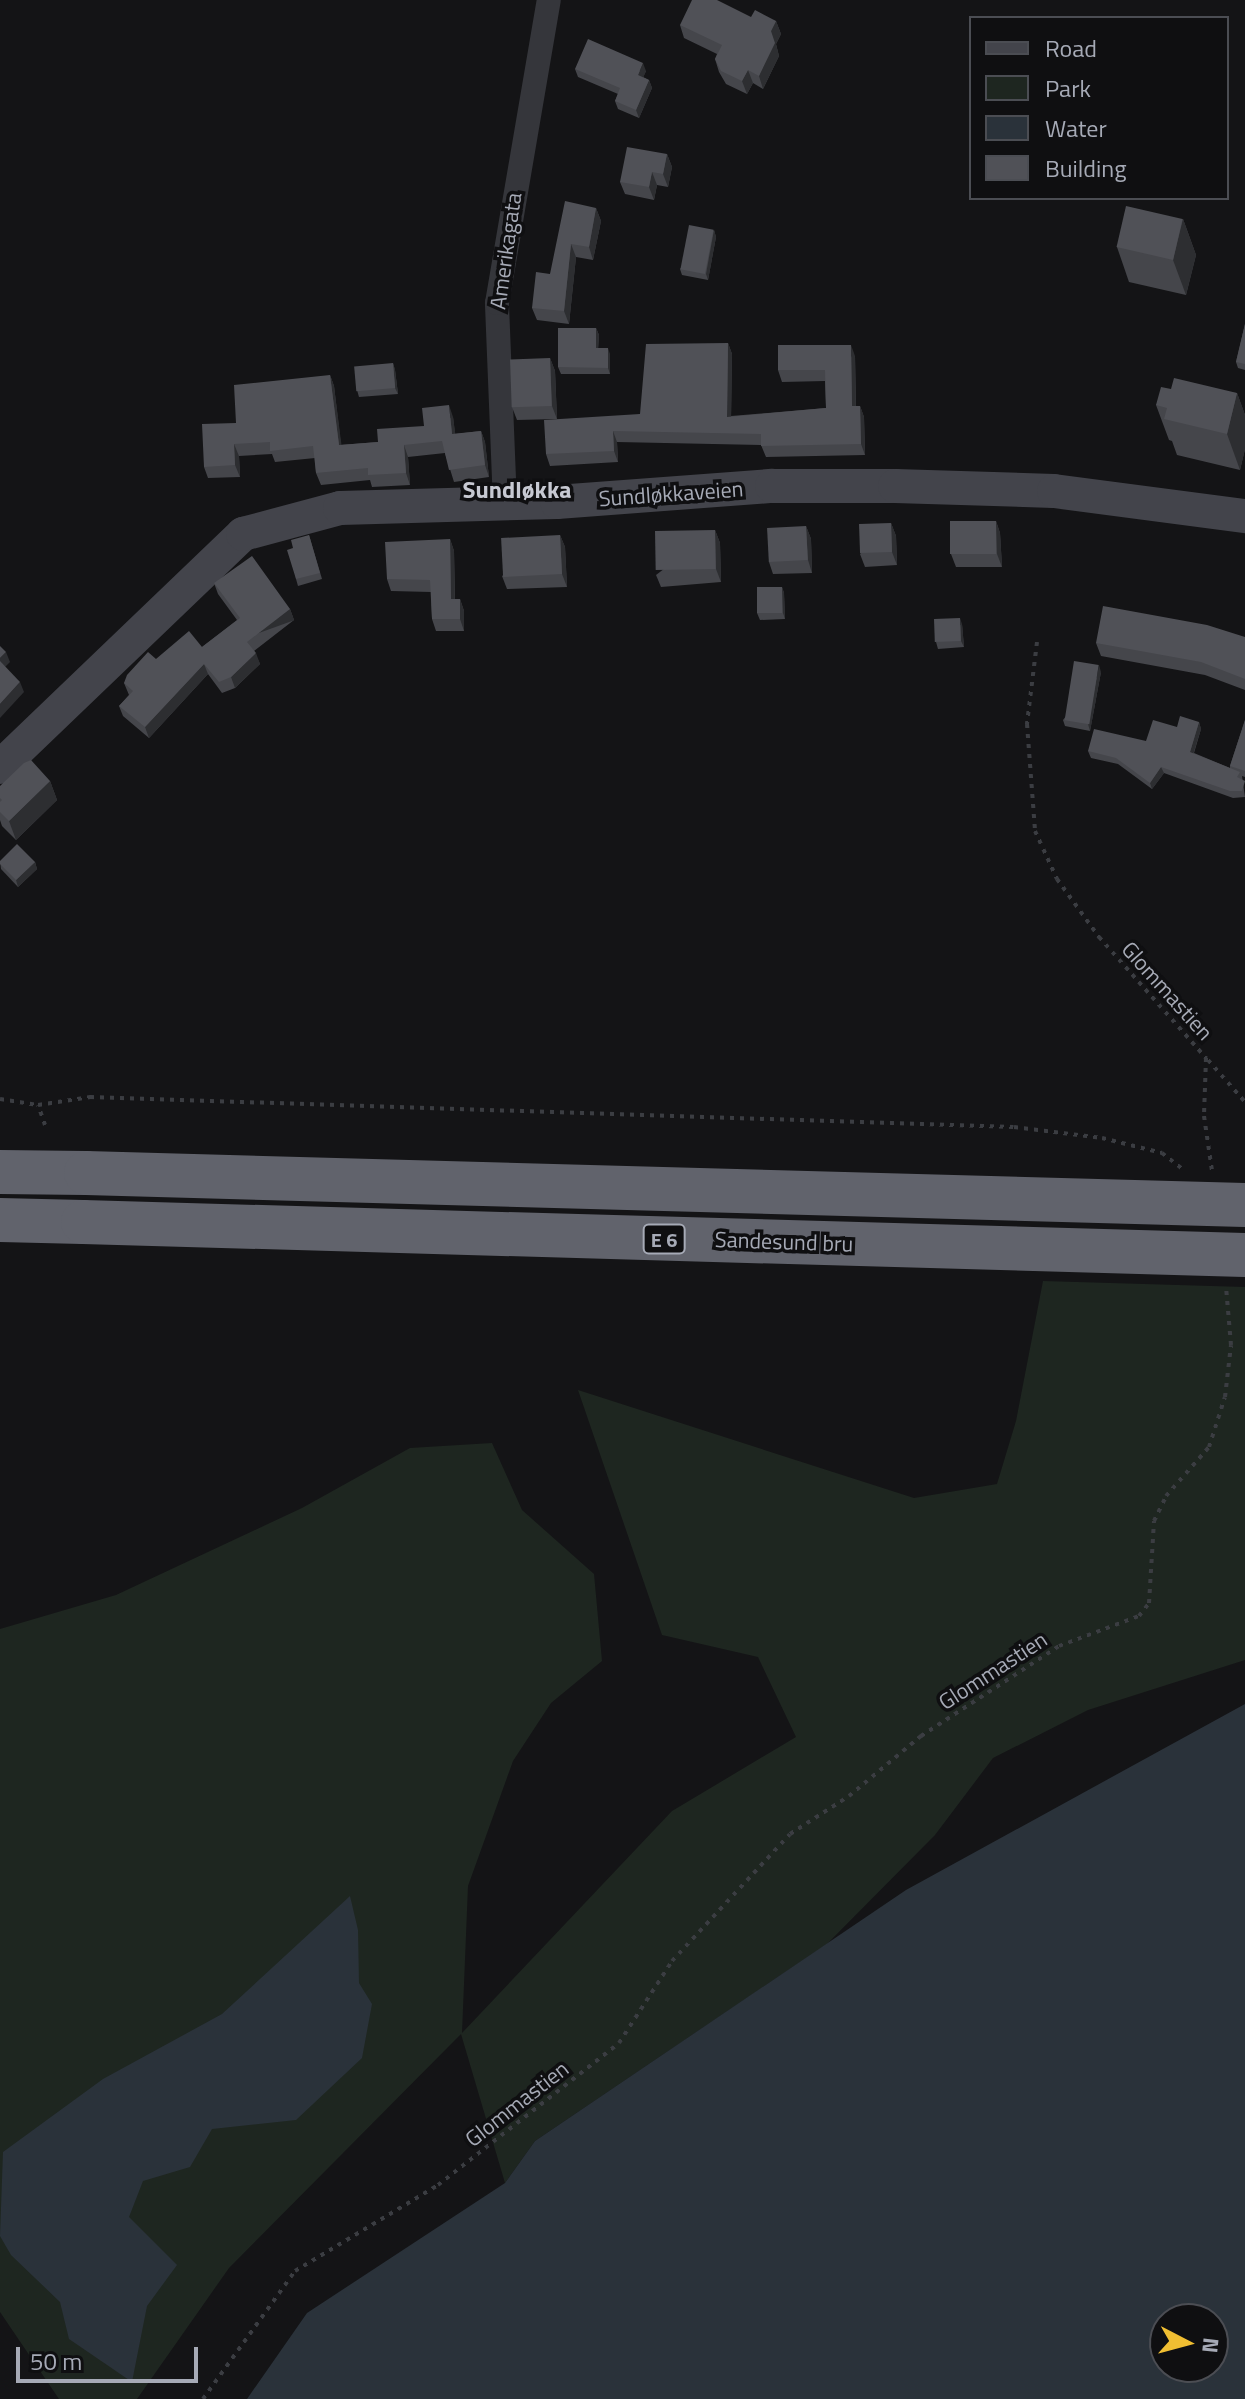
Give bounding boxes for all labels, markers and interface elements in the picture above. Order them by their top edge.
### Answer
legend [969,16,1229,200]
text: Road [1045,30,1097,66]
text: Park [1045,70,1091,106]
text: Water [1045,110,1107,146]
text: Building [1045,150,1127,186]
street label: Amerikagata [485,191,527,311]
district label: Sundløkka [462,476,572,504]
street label: Sundløkkaveien [598,476,744,512]
street label: Glommastien [1116,936,1218,1046]
road number: E 6 [642,1223,686,1255]
street label: Sandesund bru [714,1226,854,1258]
street label: Glommastien [934,1626,1052,1716]
street label: Glommastien [460,2056,574,2152]
north arrow [1149,2303,1229,2383]
scale bar [20,2331,202,2381]
text: N [1193,2336,1229,2355]
text: 50 m [30,2343,82,2379]

